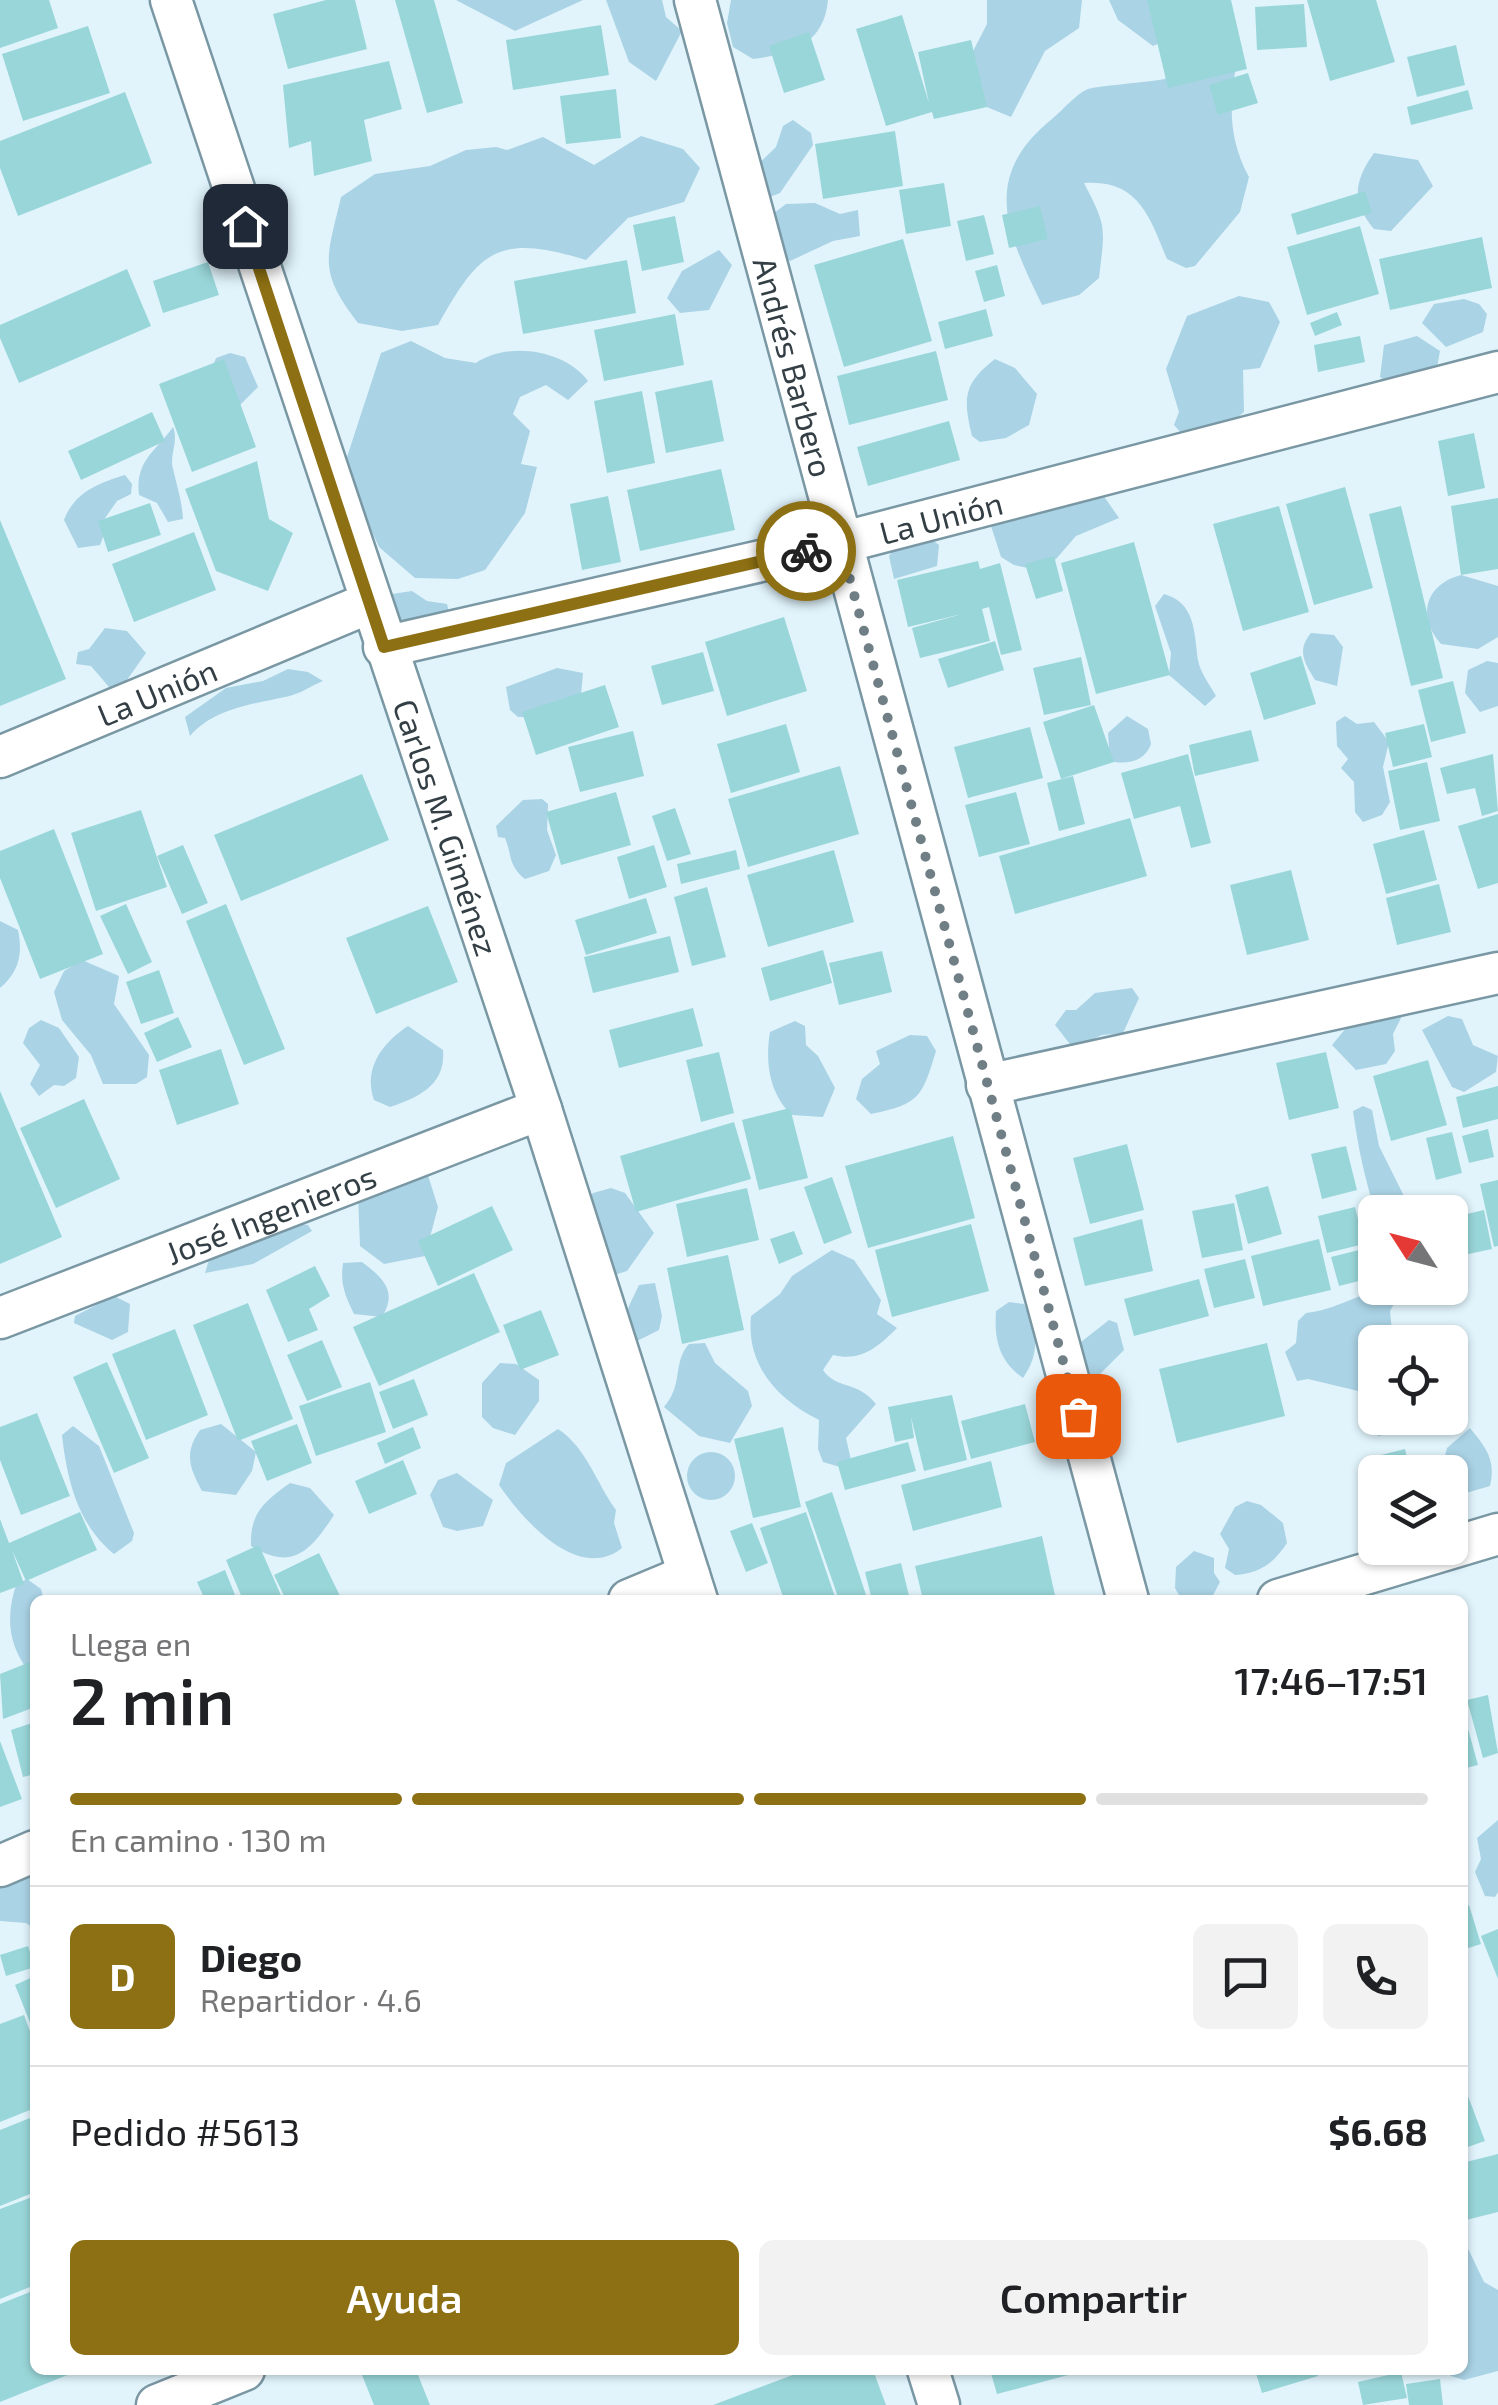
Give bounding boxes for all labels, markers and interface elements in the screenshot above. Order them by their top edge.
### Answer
pin [203,184,288,269]
icon: home [218,199,273,254]
street label: Andrés Barbero [746,253,842,481]
street label: La Unión [875,483,1007,551]
courier [756,501,856,601]
icon: bike [779,524,834,579]
street label: La Unión [92,650,222,733]
street label: Carlos M. Giménez [387,694,507,960]
street label: José Ingenieros [160,1156,381,1271]
north arrow [1358,1195,1468,1305]
map controls [1358,1195,1468,1565]
button: locate [1358,1325,1468,1435]
pin [1036,1374,1121,1459]
icon: bag [1051,1389,1106,1444]
button: layers [1358,1455,1468,1565]
text: Llega en [70,1624,191,1662]
text: 17:46–17:51 [1235,1657,1428,1703]
text: 2 min [70,1660,234,1738]
text: En camino · 130 m [70,1820,326,1858]
button: chat [1193,1924,1298,2029]
button: phone [1323,1924,1428,2029]
text: Diego [200,1934,302,1980]
text: D [110,1953,135,1999]
text: Repartidor · 4.6 [200,1980,422,2018]
text: Pedido #5613 [70,2108,300,2154]
text: $6.68 [1328,2108,1428,2154]
button: Ayuda [70,2240,739,2355]
button: Compartir [759,2240,1428,2355]

